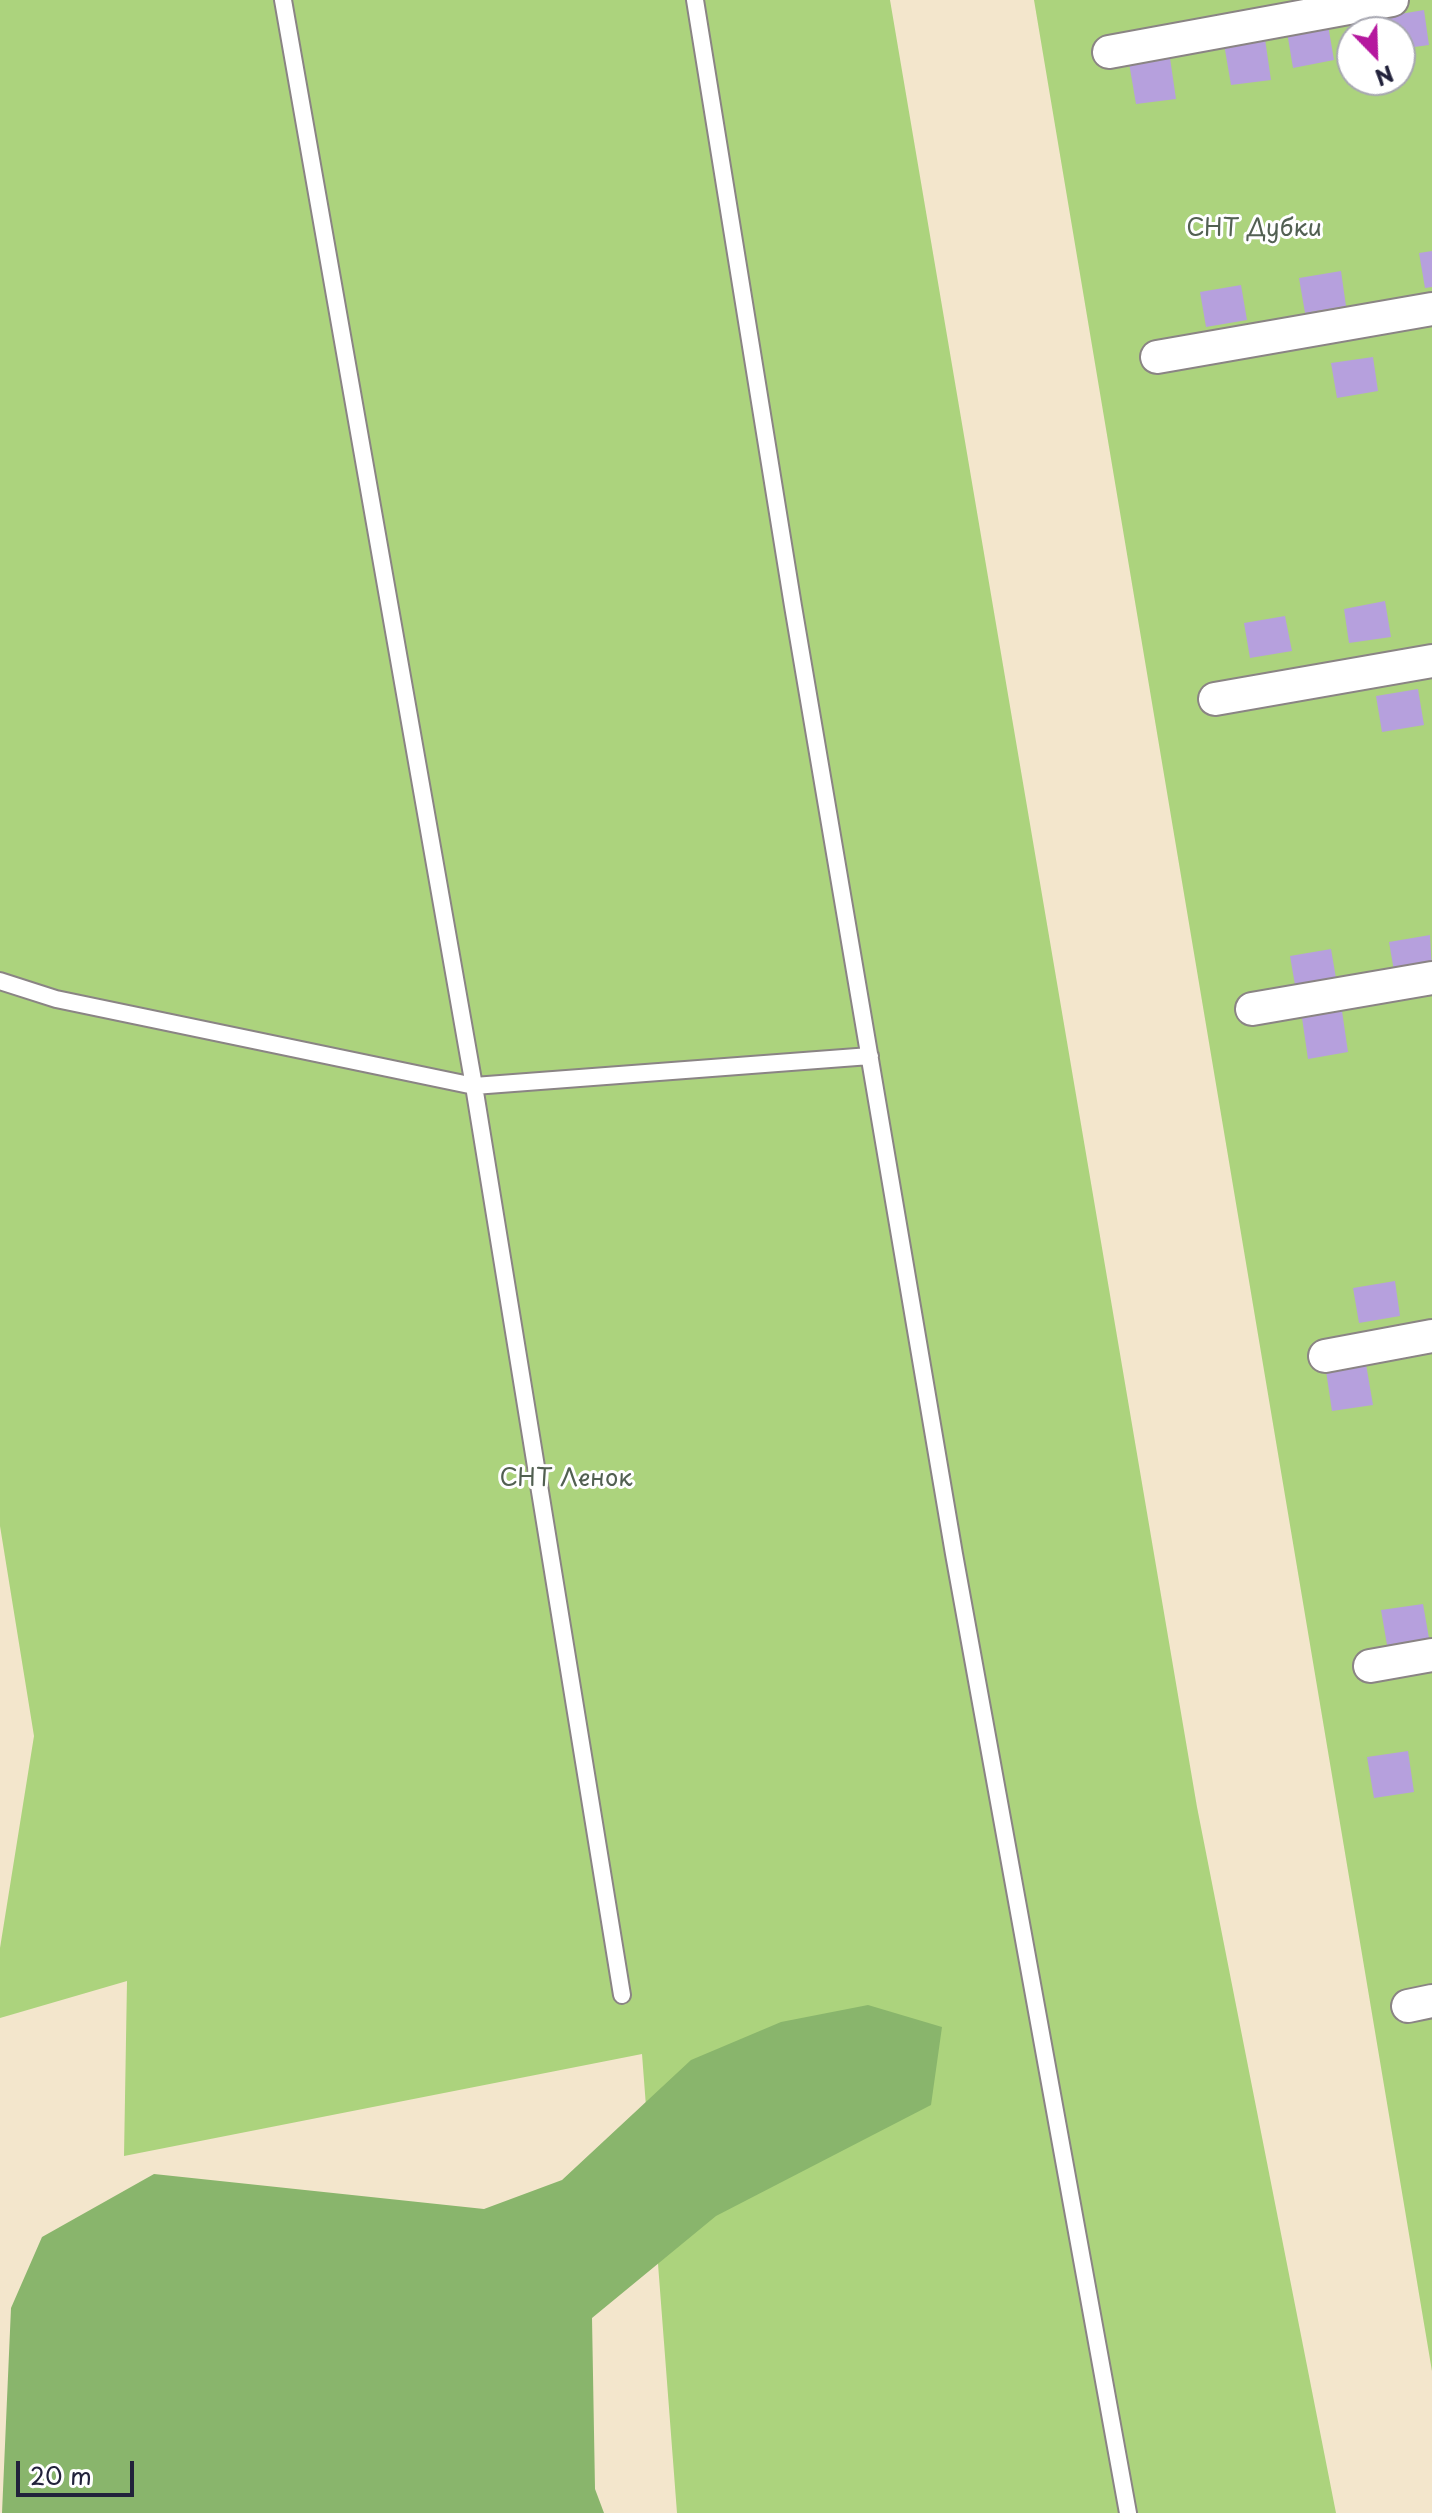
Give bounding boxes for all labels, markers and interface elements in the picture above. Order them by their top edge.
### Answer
north arrow [1336,16,1416,96]
text: N [1370,58,1399,95]
park label: СНТ Дубки [1186,215,1322,243]
park label: СНТ Ленок [499,1465,633,1493]
scale bar [20,2445,138,2495]
text: 20 m [30,2457,92,2493]

